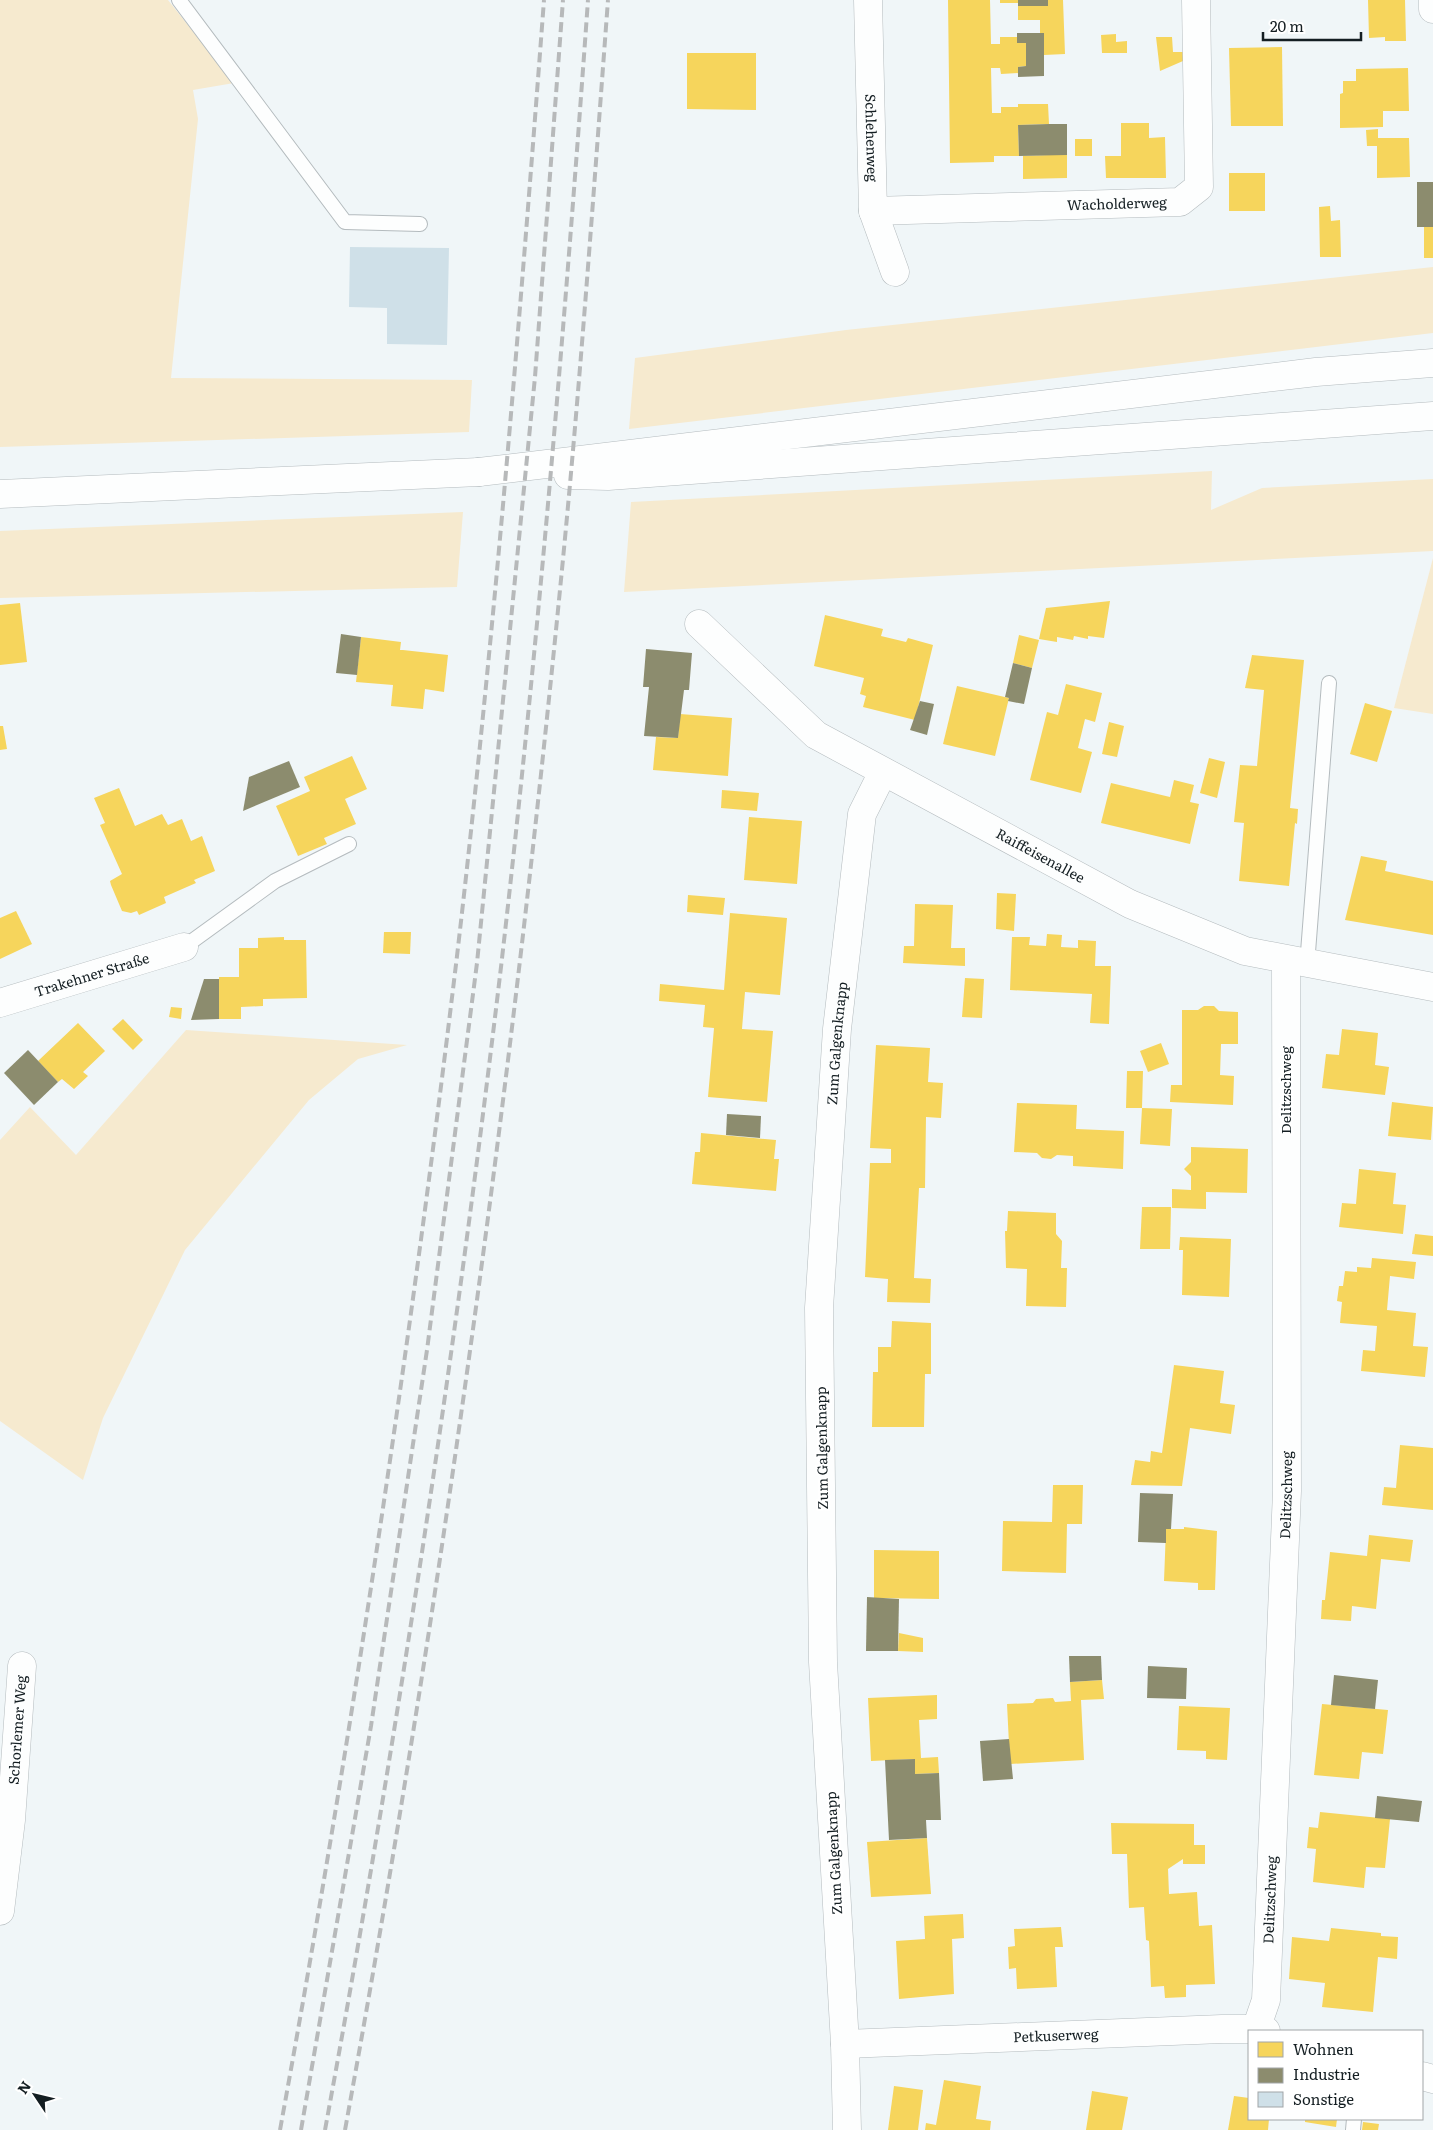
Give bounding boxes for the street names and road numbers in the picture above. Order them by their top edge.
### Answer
street label: Schlehenweg [861,94,883,182]
street label: Wacholderweg [1066,191,1167,214]
street label: Raiffeisenallee [993,823,1089,887]
street label: Trakehner Straße [32,947,151,1001]
street label: Zum Galgenknapp [821,981,851,1105]
street label: Delitzschweg [1275,1046,1295,1134]
street label: Zum Galgenknapp [810,1386,832,1510]
street label: Delitzschweg [1274,1451,1296,1540]
street label: Schorlemer Weg [3,1674,30,1785]
street label: Zum Galgenknapp [820,1791,846,1915]
street label: Delitzschweg [1257,1855,1281,1944]
street label: Petkuserweg [1013,2023,1099,2046]

